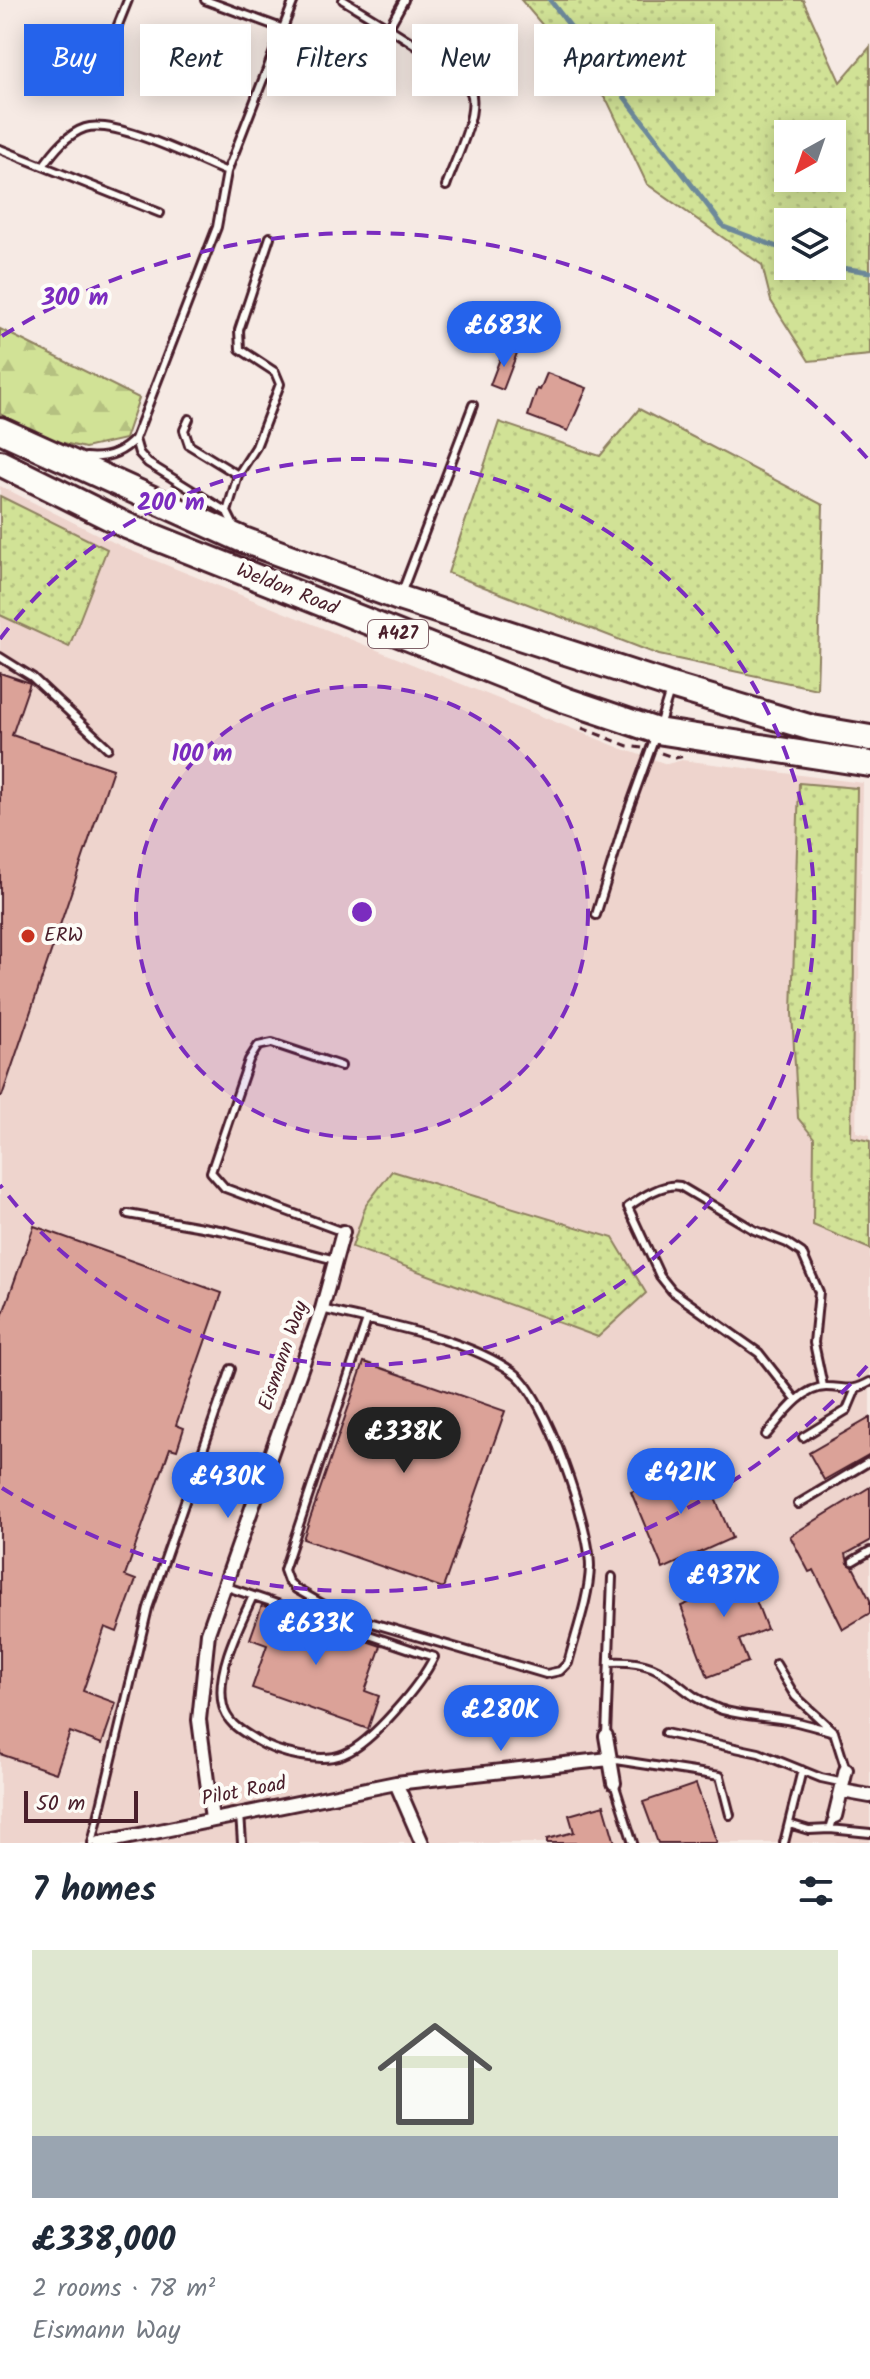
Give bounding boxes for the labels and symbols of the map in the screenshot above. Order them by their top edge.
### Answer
north arrow [774,120,846,192]
text: 300 m [41,279,108,318]
pin: £683K [448,301,560,369]
text: 200 m [137,484,205,523]
street label: Weldon Road [231,555,344,625]
road number: A427 [368,620,428,648]
text: 100 m [172,735,232,774]
centre of rings [348,898,376,926]
place label: ERW [44,920,83,952]
marker: ERW [19,927,37,945]
street label: Eismann Way [250,1296,318,1415]
pin: £338K [348,1407,460,1475]
pin: £421K [625,1448,737,1516]
pin: £430K [172,1452,284,1520]
pin: £937K [668,1551,780,1619]
pin: £633K [260,1599,372,1667]
pin: £280K [445,1685,557,1753]
street label: Pilot Road [199,1768,290,1816]
scale bar [24,1787,138,1823]

